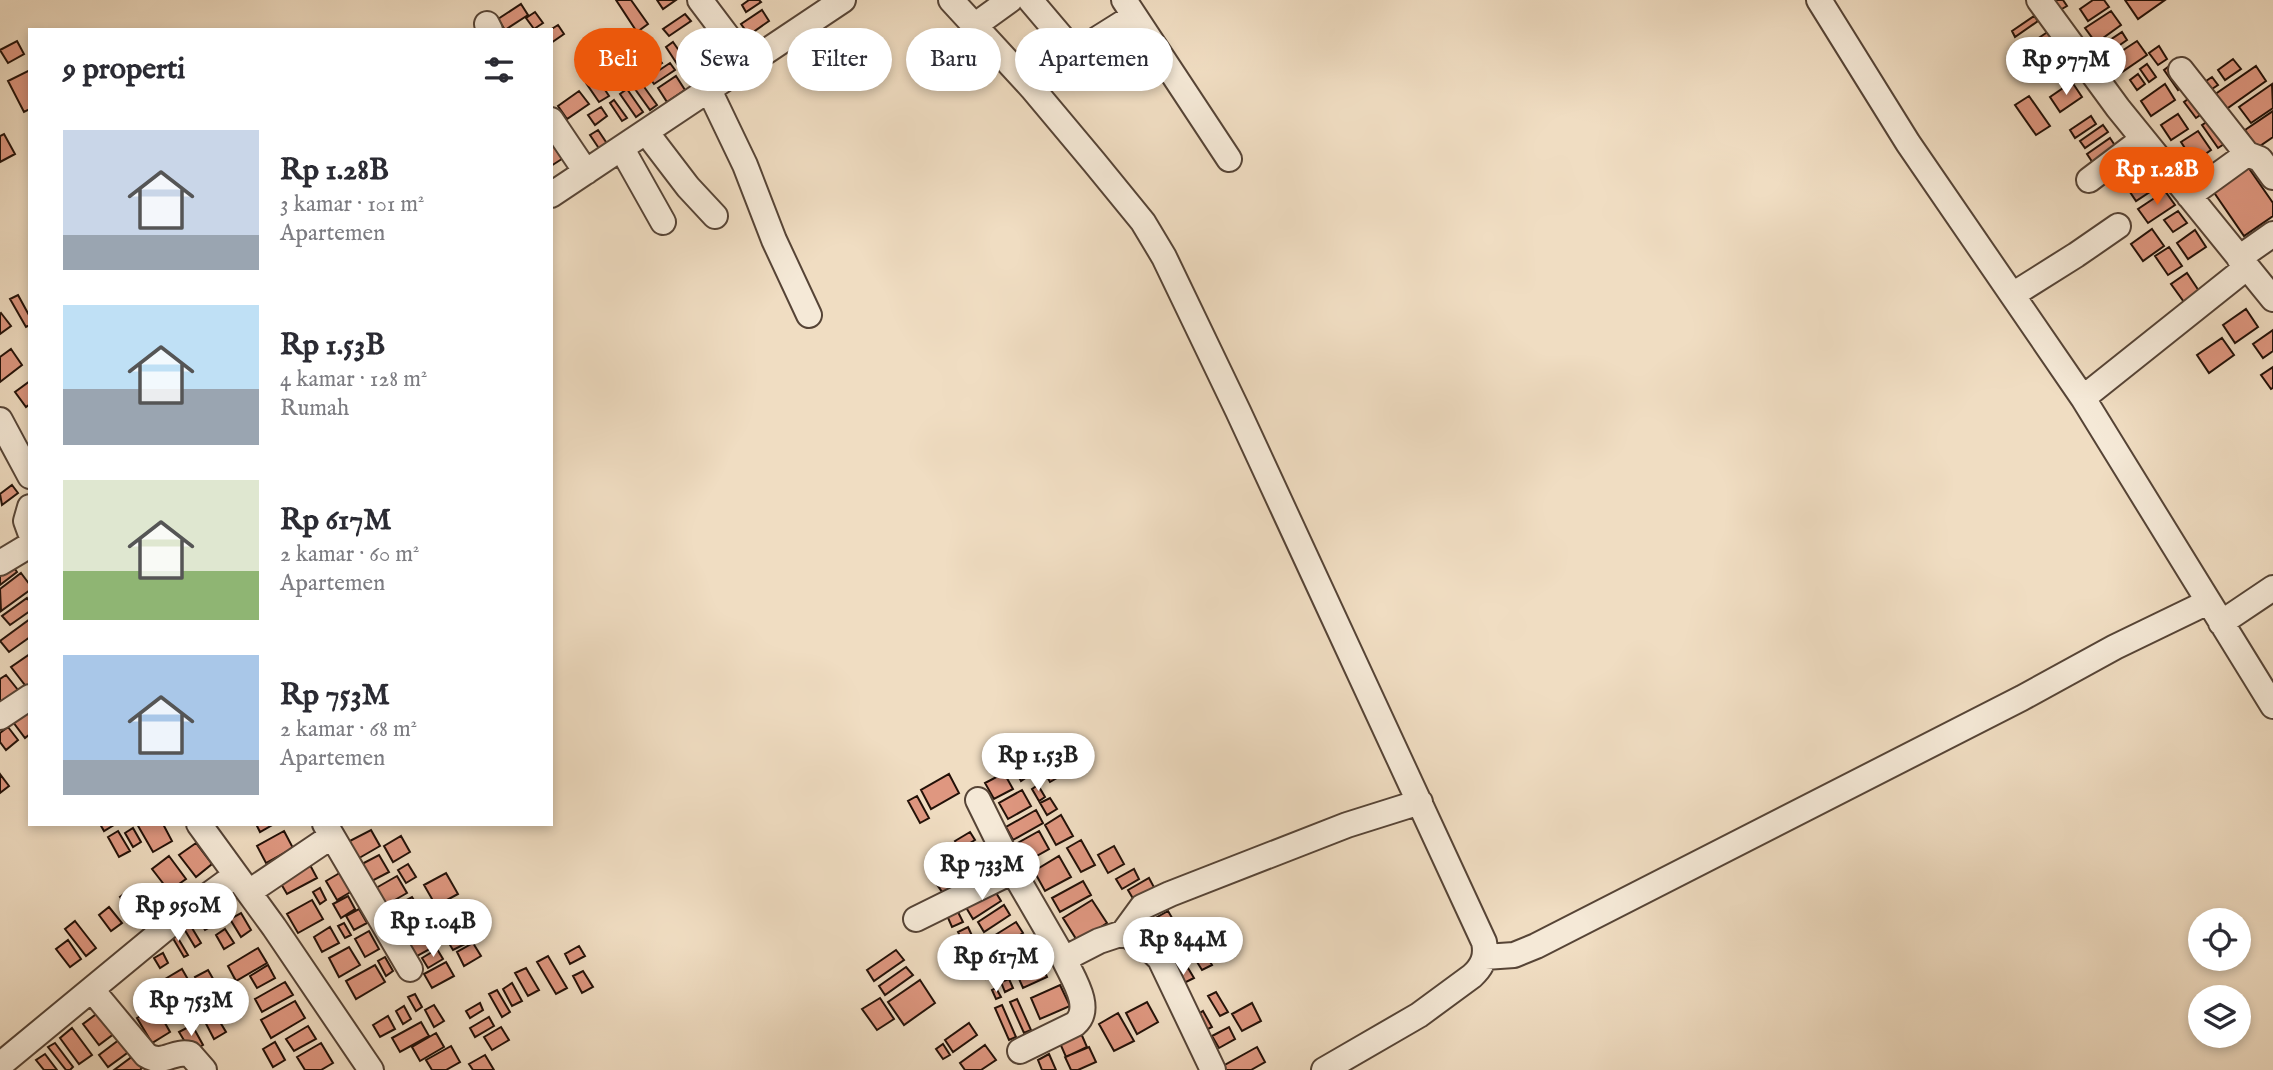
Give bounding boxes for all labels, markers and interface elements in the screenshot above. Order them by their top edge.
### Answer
chip: Beli [574,28,662,91]
chip: Sewa [676,28,773,91]
chip: Filter [787,28,892,91]
chip: Baru [906,28,1001,91]
chip: Apartemen [1015,28,1173,91]
pin: Rp 977M [2001,38,2131,97]
text: Rp 977M [2022,45,2110,74]
text: 9 properti [63,51,185,89]
icon: filters [480,51,518,89]
pin: Rp 1.28B [2085,148,2229,207]
text: Rp 1.28B [280,152,389,190]
text: Rp 1.28B [2115,155,2199,184]
icon: home [119,158,203,242]
text: 3 kamar · 101 m² [280,190,425,219]
text: Apartemen [280,219,385,248]
text: Rp 1.53B [280,327,385,365]
icon: home [119,333,203,417]
text: 4 kamar · 128 m² [280,365,427,394]
text: Rumah [280,394,349,423]
text: Rp 617M [280,502,391,540]
icon: home [119,508,203,592]
text: 2 kamar · 60 m² [280,540,420,569]
text: Apartemen [280,569,385,598]
text: Rp 753M [280,677,390,715]
icon: home [119,683,203,767]
text: 2 kamar · 68 m² [280,715,417,744]
pin: Rp 1.53B [966,734,1110,793]
text: Rp 1.53B [998,741,1078,770]
text: Apartemen [280,744,385,773]
pin: Rp 733M [917,842,1047,902]
text: Rp 733M [940,850,1024,879]
pin: Rp 950M [113,884,243,943]
text: Rp 950M [135,891,221,920]
pin: Rp 1.04B [361,900,505,959]
text: Rp 1.04B [390,907,476,936]
map controls [2188,908,2251,1048]
button: locate [2188,908,2251,971]
pin: Rp 844M [1118,918,1248,977]
text: Rp 844M [1139,925,1227,954]
pin: Rp 617M [931,934,1061,994]
text: Rp 617M [953,942,1039,971]
pin: Rp 753M [126,978,256,1038]
button: layers [2188,985,2251,1048]
text: Rp 753M [149,986,233,1015]

